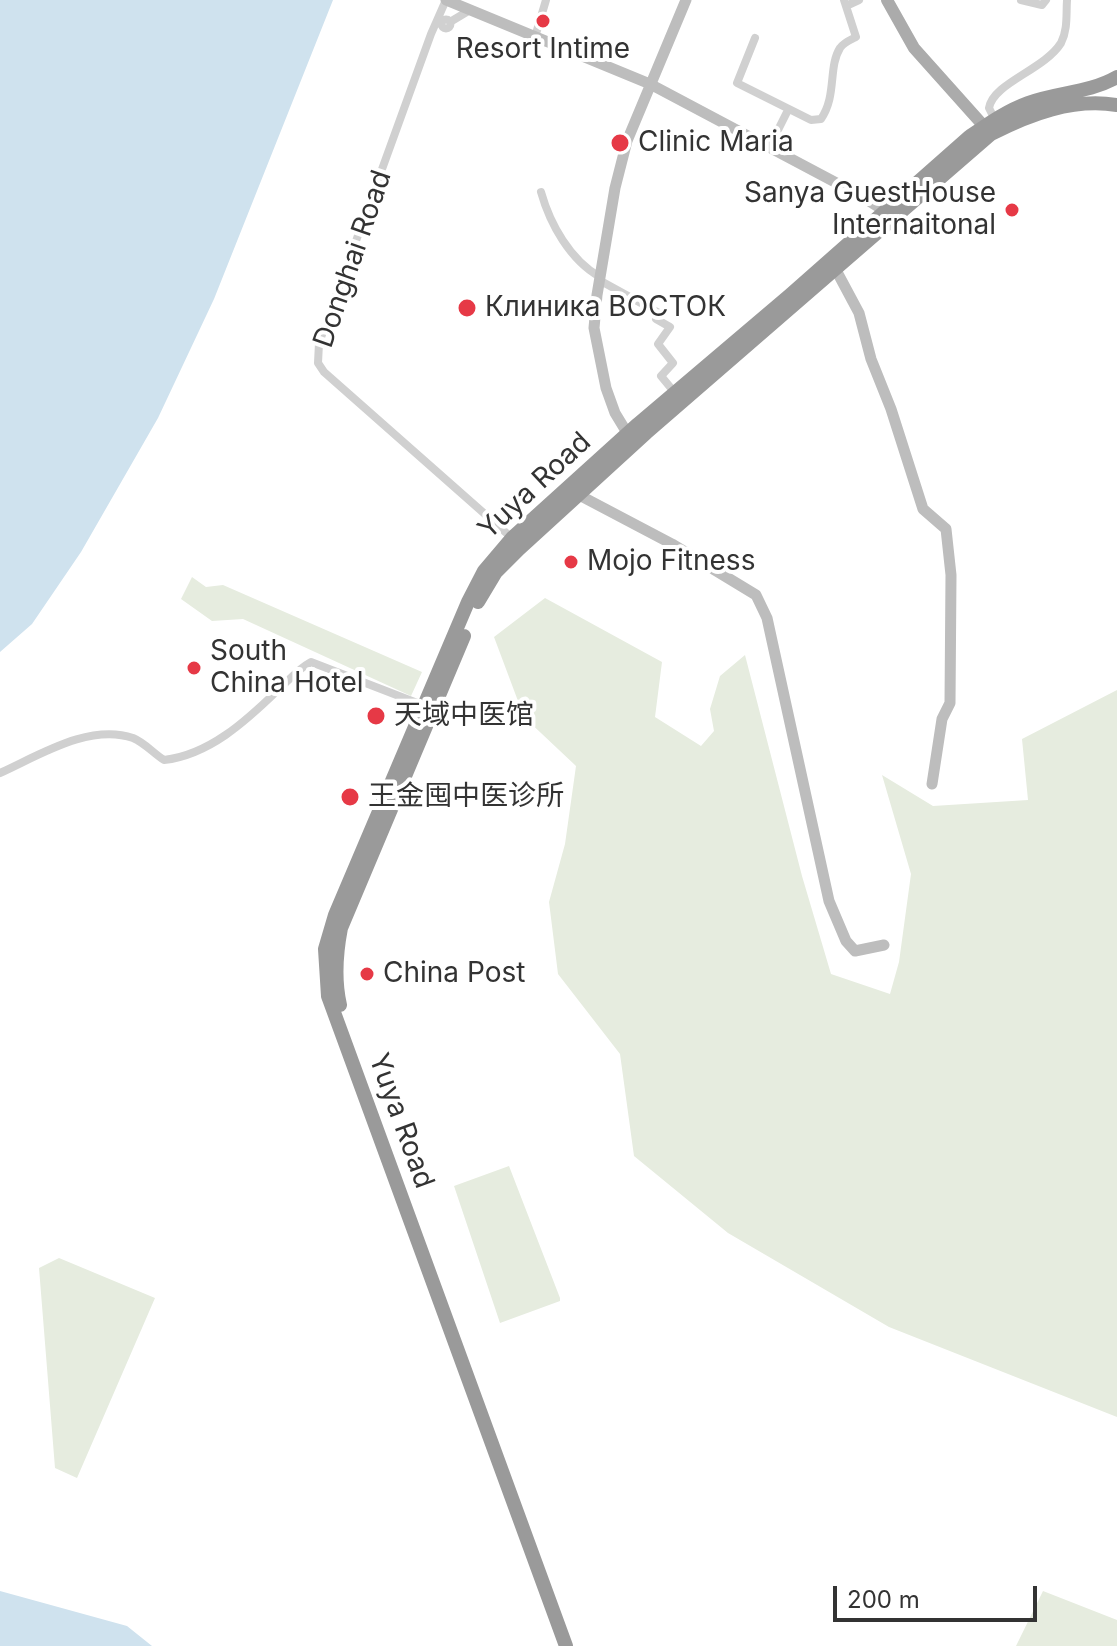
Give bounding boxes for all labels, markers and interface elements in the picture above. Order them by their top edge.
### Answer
marker: Resort Intime [534,12,552,30]
place label: Resort Intime [456,33,630,67]
place label: Clinic Maria [638,126,794,160]
marker: Clinic Maria [609,132,631,154]
street label: Donghai Road [307,166,399,352]
place label: Sanya GuestHouse Internaitonal [744,177,996,243]
marker: Sanya GuestHouse Internaitonal [1003,201,1021,219]
place label: Клиника ВОСТОК [485,291,726,325]
marker: Клиника ВОСТОК [456,297,478,319]
street label: Yuya Road [472,426,598,546]
place label: Mojo Fitness [587,545,755,579]
marker: Mojo Fitness [562,553,580,571]
place label: South China Hotel [210,635,364,701]
marker: South China Hotel [185,659,203,677]
place label: 天域中医馆 [394,699,534,733]
marker: 天域中医馆 [365,705,387,727]
place label: 王金囤中医诊所 [368,780,564,814]
marker: 王金囤中医诊所 [339,786,361,808]
place label: China Post [383,957,525,991]
marker: China Post [358,965,376,983]
street label: Yuya Road [361,1049,441,1193]
scale bar [837,1570,1041,1620]
text: 200 m [847,1585,920,1614]

